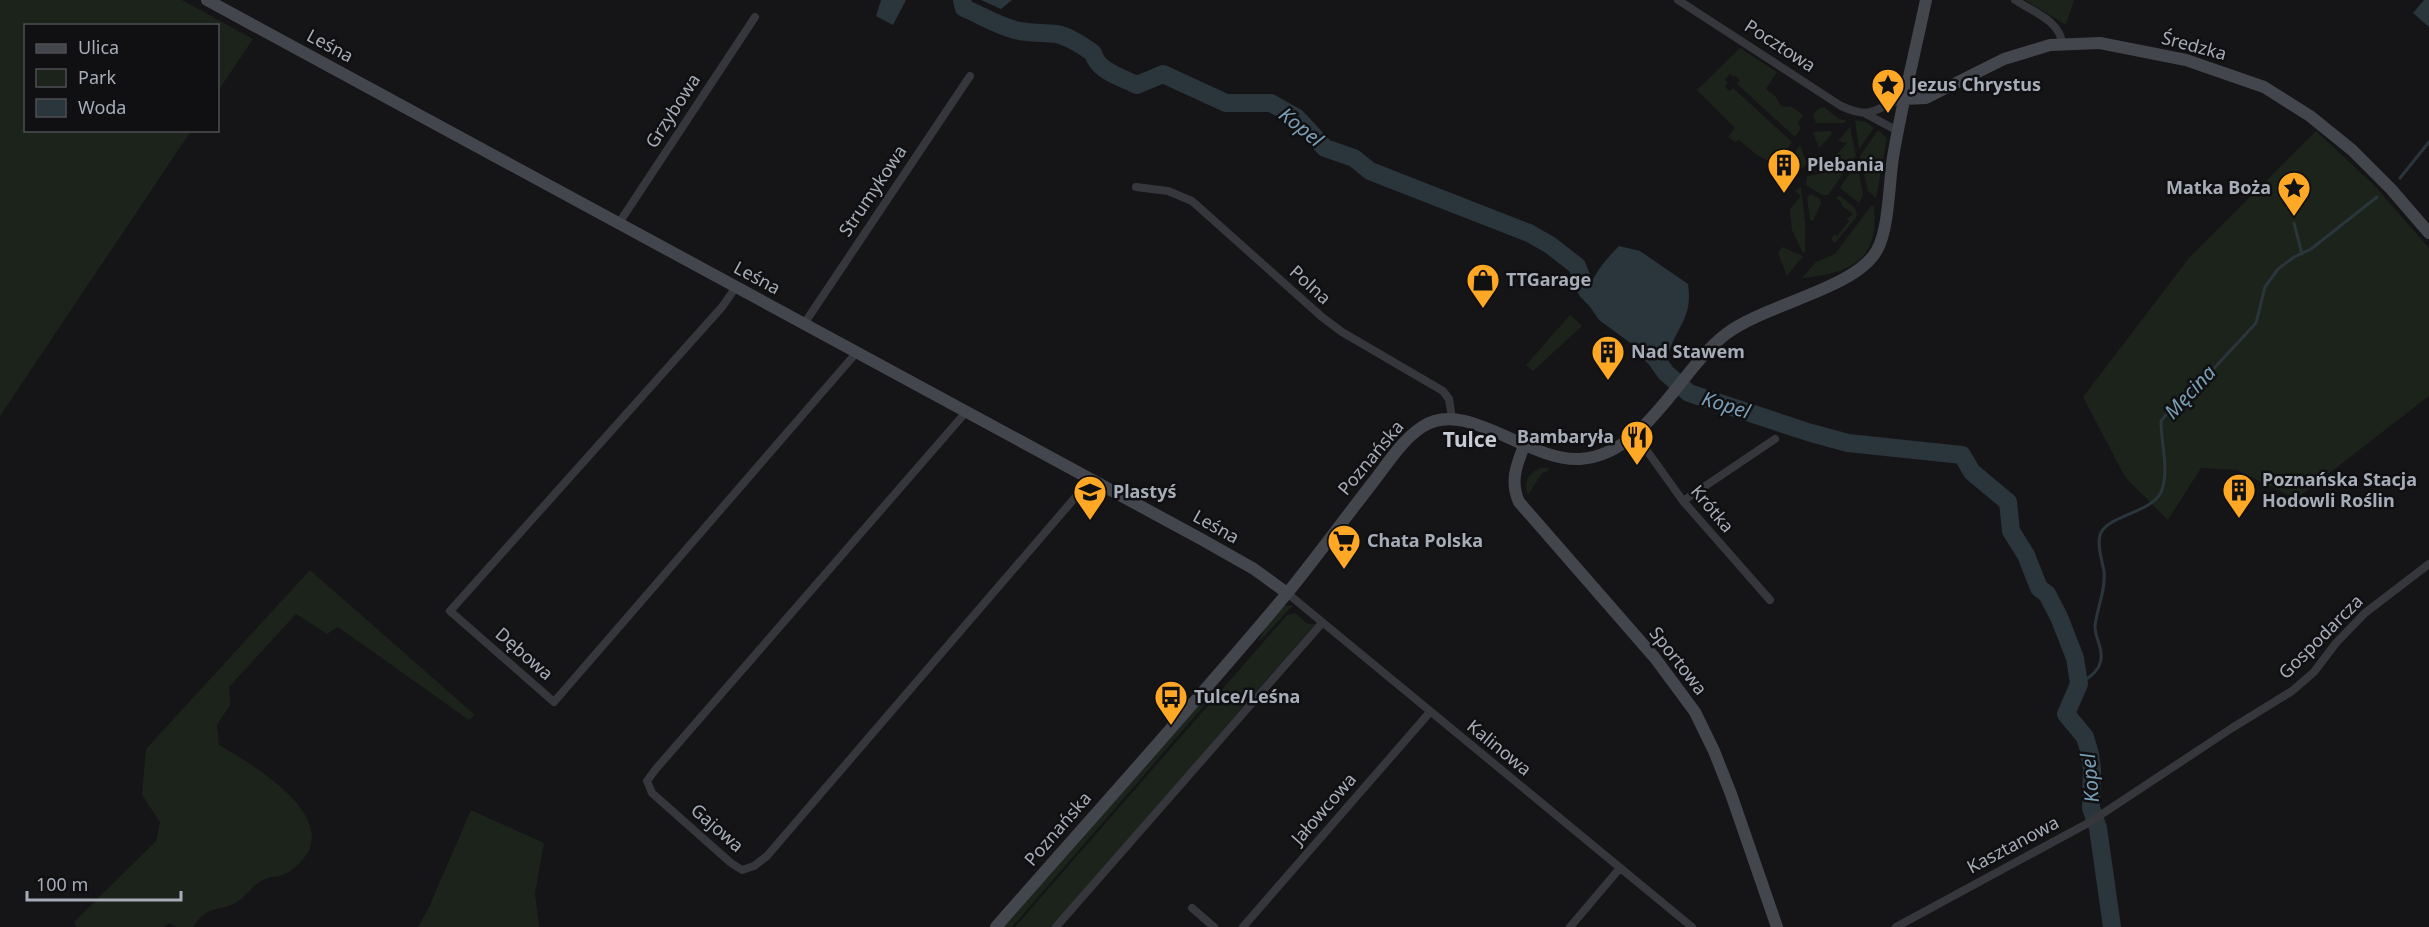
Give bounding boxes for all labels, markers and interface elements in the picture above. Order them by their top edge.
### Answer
street label: Pocztowa [1740,13,1821,77]
street label: Leśna [303,23,358,67]
legend [24,24,219,132]
street label: Średzka [2159,25,2229,65]
text: Ulica [78,35,119,59]
text: Park [78,65,116,89]
place icon: Jezus Chrystus [1870,67,1906,114]
street label: Grzybowa [639,69,705,152]
place label: Jezus Chrystus [1909,72,2041,96]
text: Woda [78,95,126,119]
water label: Kopel [1274,101,1330,153]
street label: Strumykowa [833,140,912,241]
building icon: Plebania [1766,147,1802,194]
place label: Plebania [1807,152,1884,176]
place icon: Matka Boża [2276,170,2312,217]
place label: Matka Boża [2166,175,2271,199]
street label: Leśna [730,255,785,299]
street label: Polna [1285,259,1336,309]
shop icon: TTGarage [1465,262,1501,309]
place label: TTGarage [1506,267,1591,291]
building icon: Nad Stawem [1590,334,1626,381]
place label: Nad Stawem [1631,339,1745,363]
water label: Męcina [2158,359,2221,424]
water label: Kopel [1699,384,1754,425]
street label: Poznańska [1332,415,1409,500]
restaurant icon: Bambaryła [1619,419,1655,466]
place label: Bambaryła [1517,424,1614,448]
district label: Tulce [1443,425,1497,453]
place label: Poznańska Stacja Hodowli Roślin [2262,467,2417,512]
building icon: Poznańska Stacja Hodowli Roślin [2221,472,2257,519]
school or university icon: Plastyś [1072,474,1108,521]
place label: Plastyś [1113,479,1177,503]
street label: Krótka [1686,479,1740,537]
street label: Leśna [1189,504,1244,549]
supermarket icon: Chata Polska [1326,523,1362,570]
place label: Chata Polska [1367,528,1483,552]
street label: Gospodarcza [2273,589,2368,684]
street label: Sportowa [1645,621,1713,700]
street label: Dębowa [491,622,559,685]
bus stop icon: Tulce/Leśna [1153,679,1189,726]
place label: Tulce/Leśna [1194,684,1300,708]
street label: Kalinowa [1462,714,1537,781]
water label: Kopel [2074,752,2105,804]
street label: Jałowcowa [1284,767,1361,851]
street label: Poznańska [1018,786,1096,870]
street label: Gajowa [686,798,749,857]
street label: Kasztanowa [1962,810,2063,878]
scale bar [27,864,182,902]
text: 100 m [36,872,88,896]

